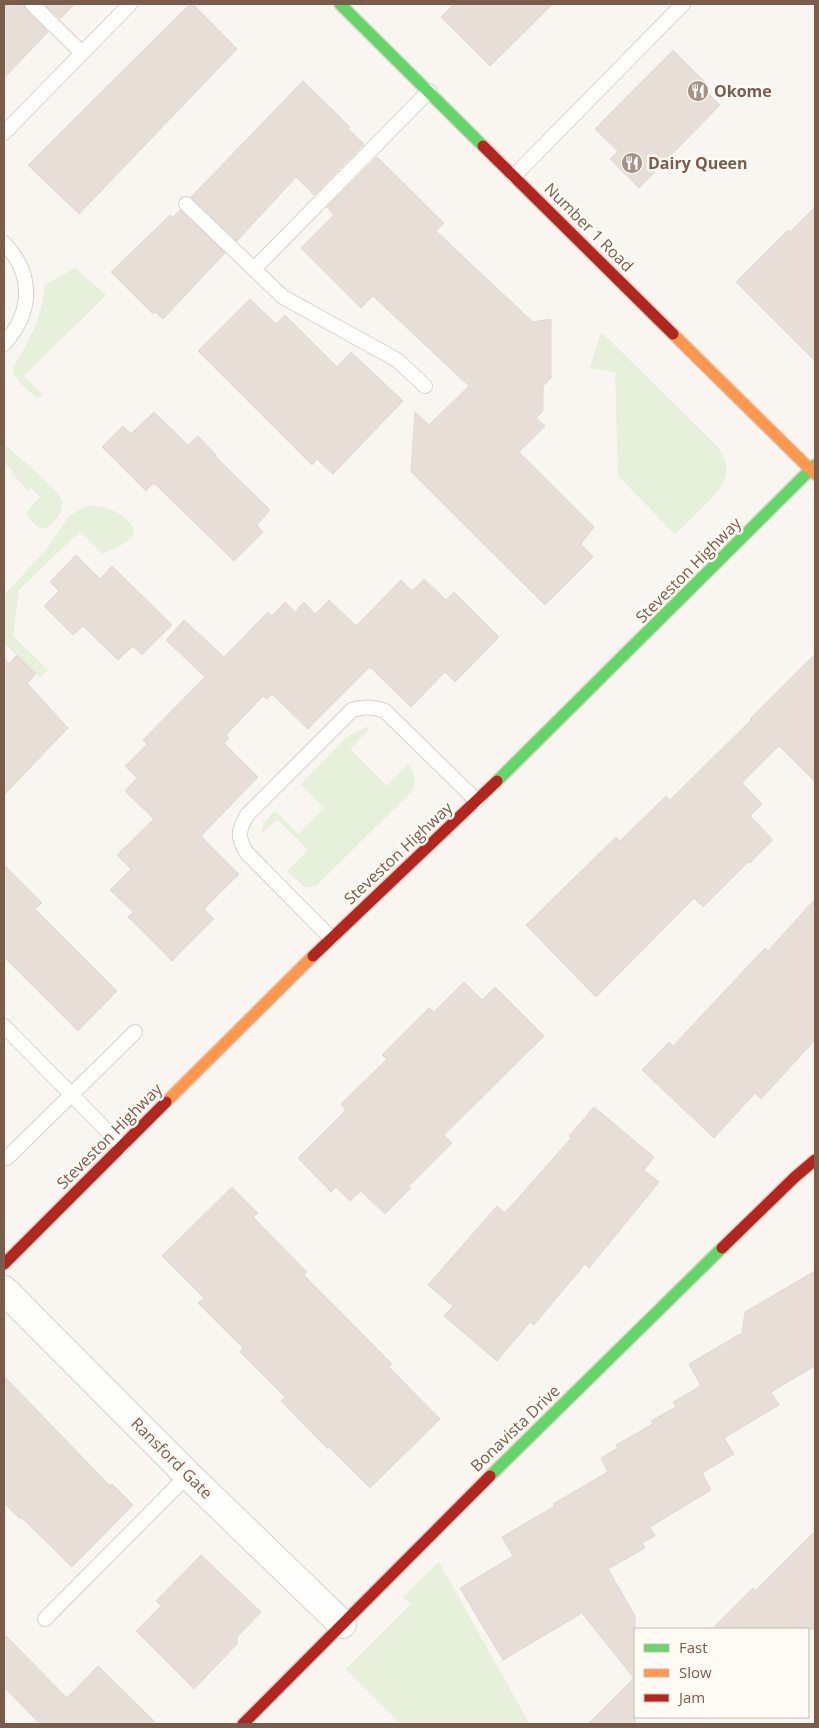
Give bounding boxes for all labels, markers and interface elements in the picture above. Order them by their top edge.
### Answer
restaurant icon: Okome [686,79,710,103]
place label: Okome [714,80,772,102]
restaurant icon: Dairy Queen [620,151,644,175]
place label: Dairy Queen [648,152,748,174]
street label: Number 1 Road [540,178,638,276]
street label: Steveston Highway [630,512,746,628]
street label: Steveston Highway [339,796,458,909]
street label: Steveston Highway [51,1078,167,1194]
street label: Bonavista Drive [466,1380,564,1476]
street label: Ransford Gate [126,1412,218,1504]
legend [634,1628,809,1718]
text: Fast [679,1637,708,1657]
text: Slow [679,1662,712,1682]
text: Jam [677,1687,705,1707]

